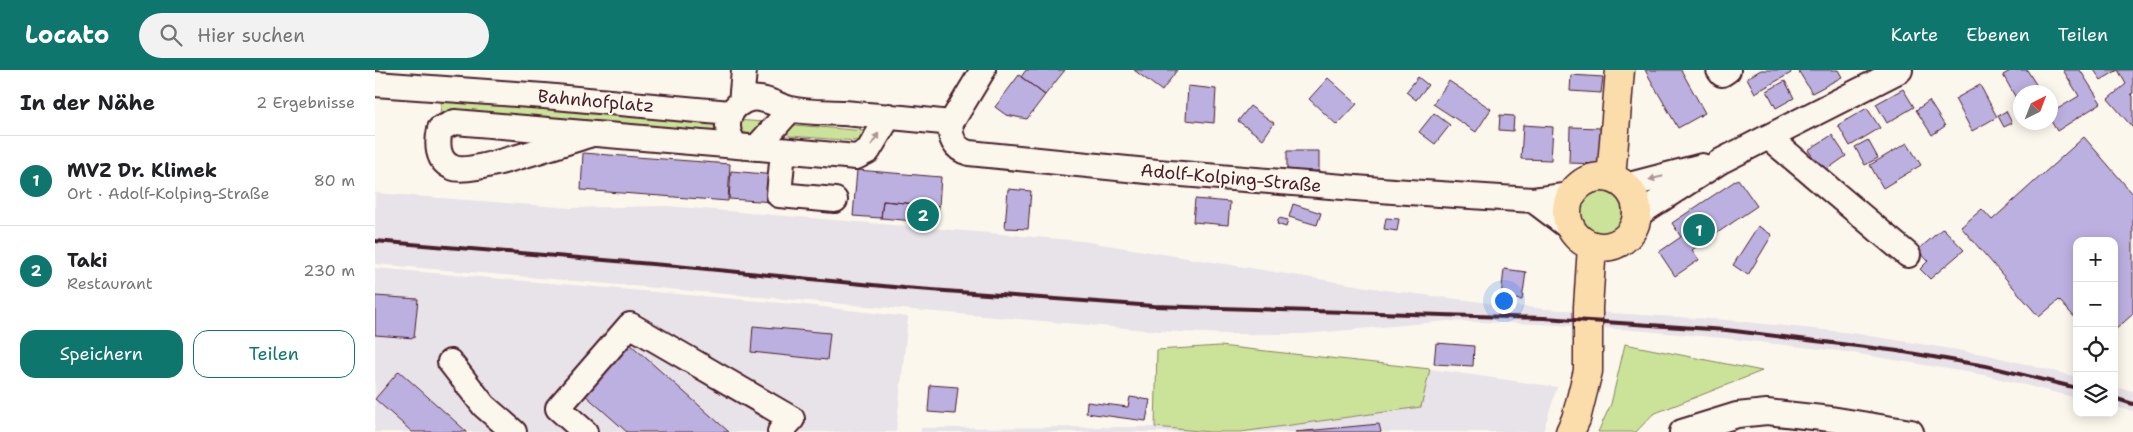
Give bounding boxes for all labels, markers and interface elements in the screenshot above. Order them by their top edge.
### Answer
search box [139,13,489,58]
text: Locato [25,19,109,51]
icon: search [157,21,185,49]
text: Hier suchen [197,23,305,48]
text: Karte [1891,23,1938,47]
text: Ebenen [1966,23,2030,47]
text: Teilen [2058,23,2108,47]
street label: Bahnhofplatz [537,84,655,118]
north arrow [2013,85,2058,130]
text: In der Nähe [20,89,155,117]
text: 2 Ergebnisse [256,92,355,113]
one-way arrow [870,133,879,146]
text: MVZ Dr. Klimek [67,158,217,183]
street label: Adolf-Kolping-Straße [1139,158,1323,198]
text: 1 [32,170,40,191]
text: 80 m [314,170,355,191]
one-way arrow [1649,174,1664,182]
text: Ort · Adolf-Kolping-Straße [67,183,269,204]
pin: 2 [907,196,939,234]
pin: 1 [1683,211,1715,249]
map controls [2073,237,2118,417]
button: + [2073,237,2118,282]
text: Taki [67,248,108,273]
text: 2 [30,260,42,281]
text: 230 m [303,260,355,281]
text: Restaurant [67,273,153,294]
button: − [2073,282,2118,327]
your location [1491,288,1517,314]
button: locate [2073,327,2118,372]
button: Speichern [20,330,183,378]
button: Teilen [193,330,355,378]
button: layers [2073,372,2118,417]

